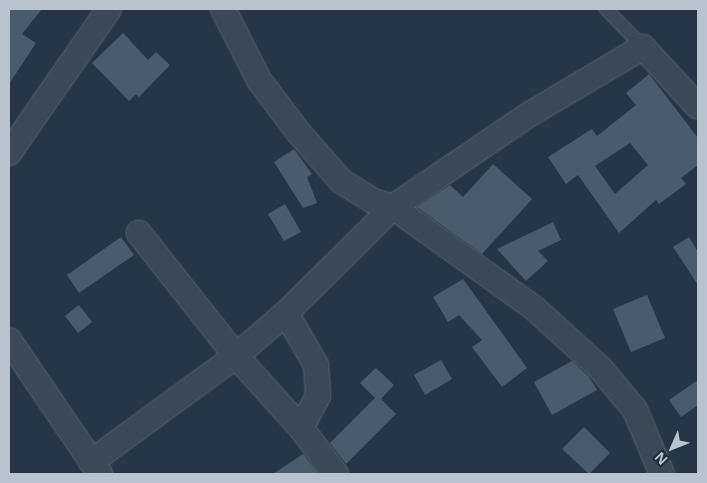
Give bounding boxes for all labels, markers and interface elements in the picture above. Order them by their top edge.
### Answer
north arrow [647,423,697,473]
text: N [650,448,672,469]

